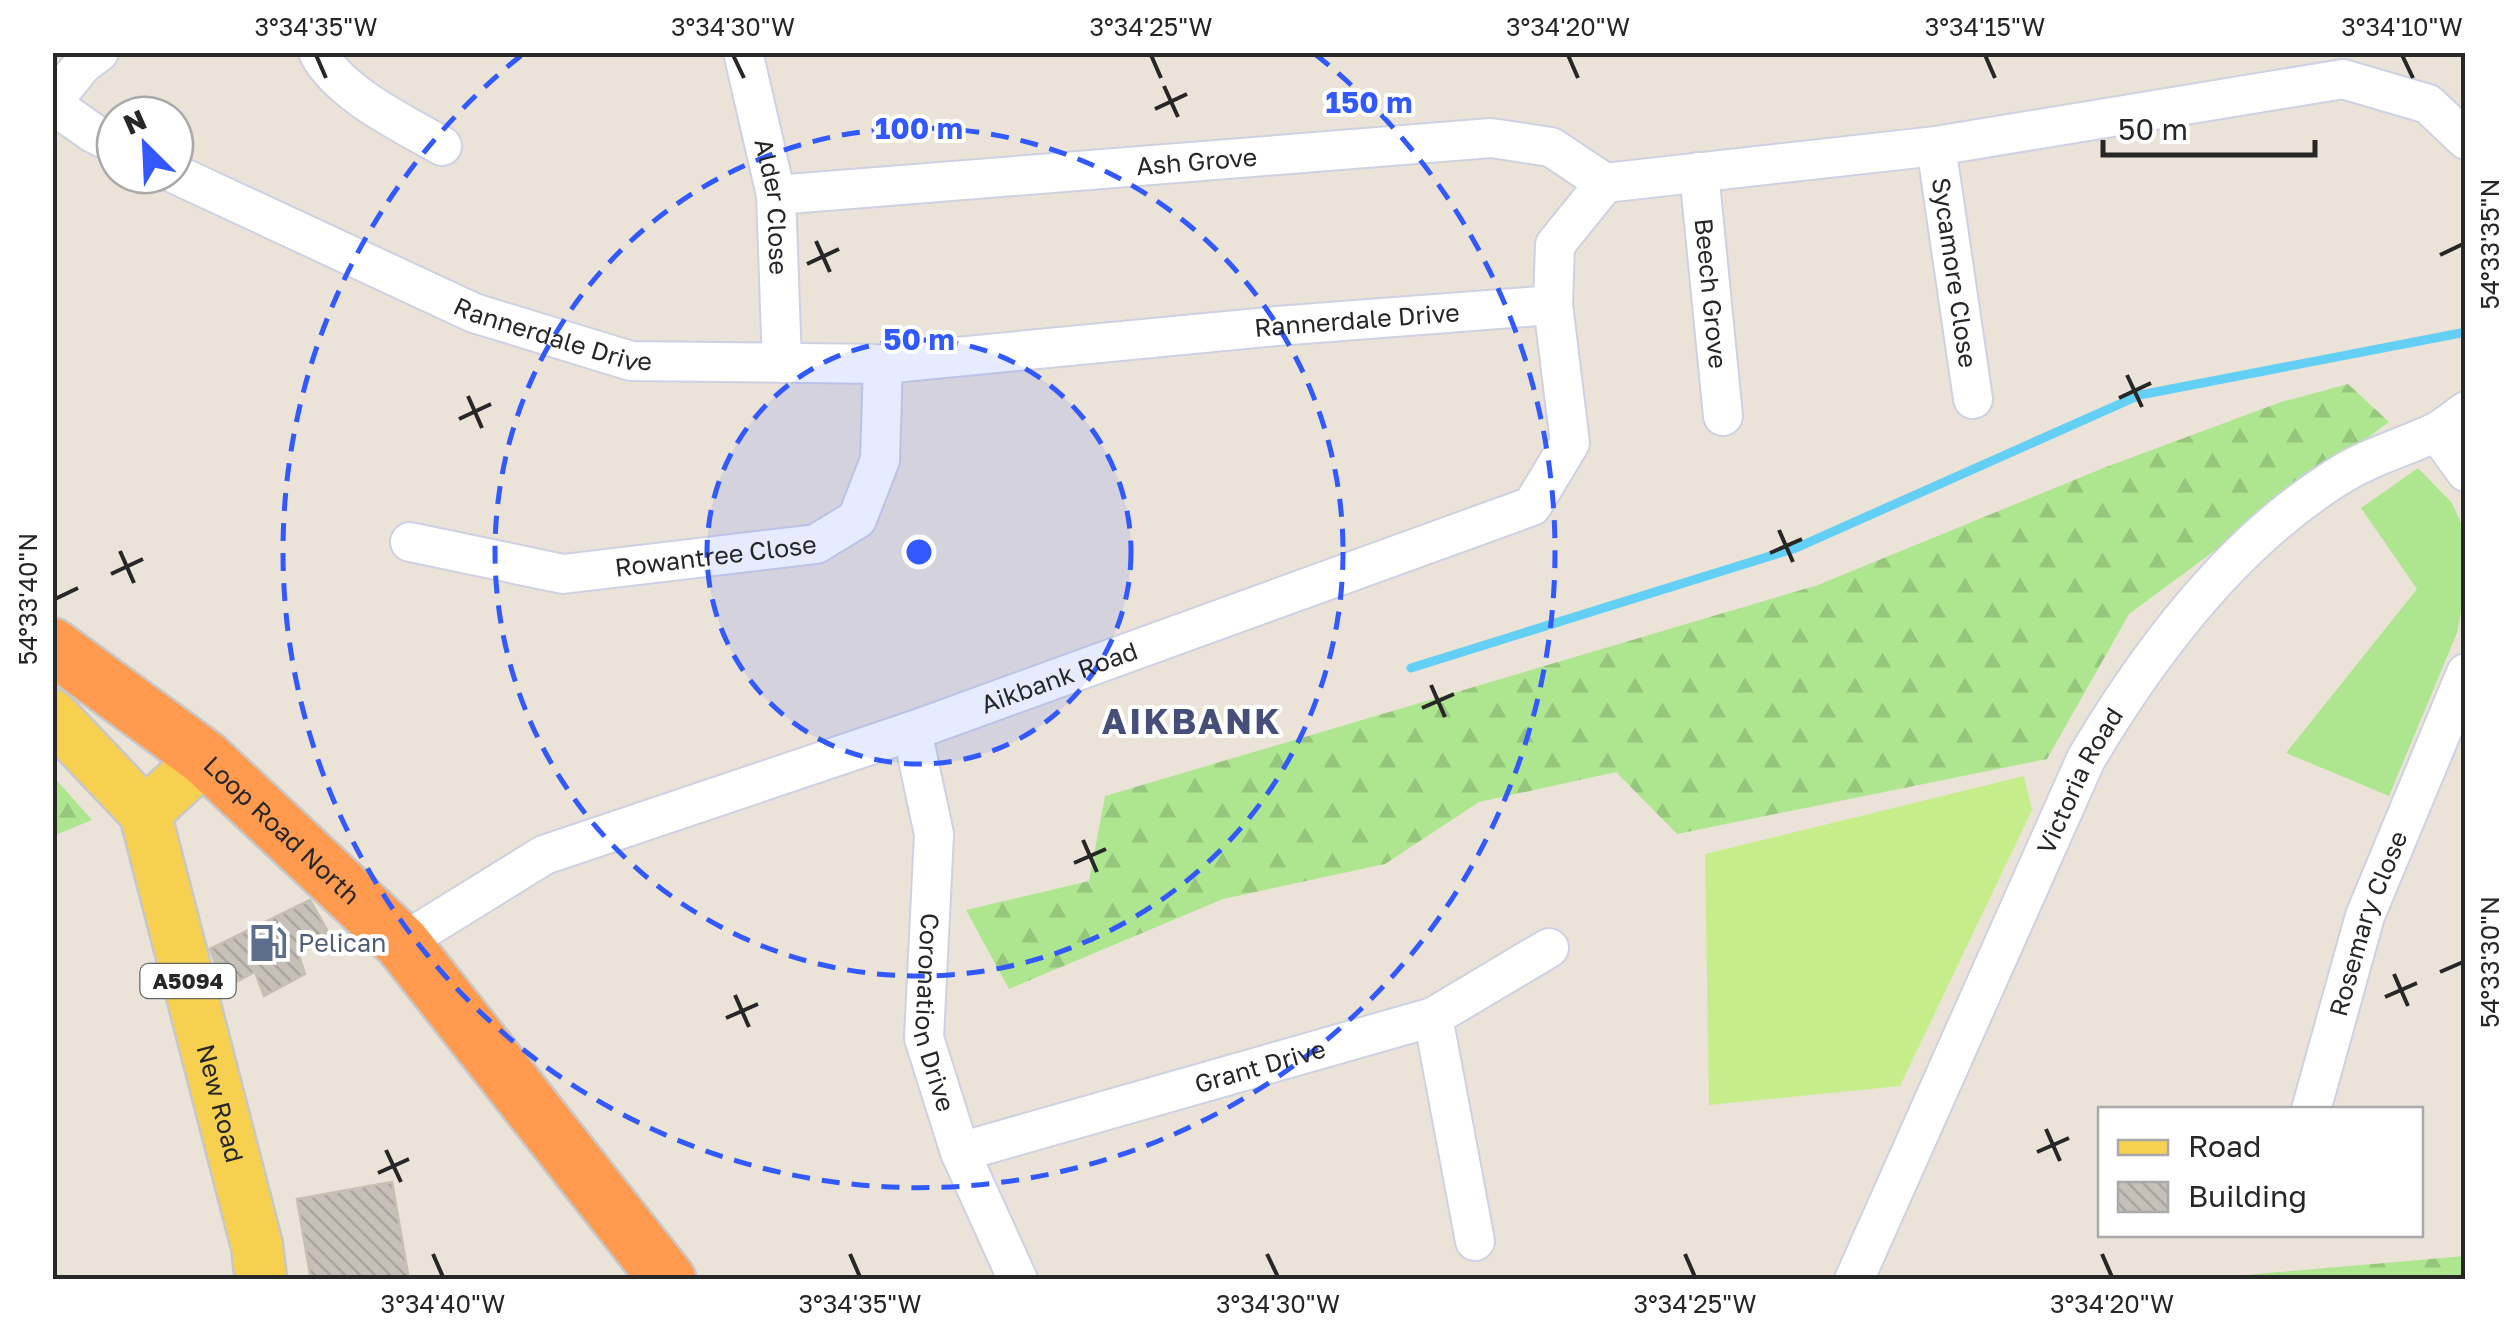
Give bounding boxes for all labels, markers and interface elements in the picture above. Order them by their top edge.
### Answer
text: 3°34'35"W [254,11,378,42]
text: 3°34'30"W [671,11,795,42]
text: 3°34'25"W [1089,11,1213,42]
text: 3°34'20"W [1506,11,1630,42]
text: 3°34'15"W [1925,11,2045,42]
text: 3°34'10"W [2341,11,2463,42]
text: 150 m [1326,84,1413,120]
north arrow [95,95,195,195]
scale bar [2103,95,2316,157]
text: N [118,102,151,141]
text: 100 m [875,110,963,146]
text: 50 m [2118,111,2188,147]
street label: Alder Close [748,135,795,275]
street label: Ash Grove [1135,141,1258,181]
street label: Sycamore Close [1926,175,1984,370]
text: 54°33'35"N [2474,179,2505,309]
street label: Beech Grove [1689,217,1734,370]
street label: Rannerdale Drive [449,290,652,377]
street label: Rannerdale Drive [1253,296,1461,343]
text: 50 m [883,321,955,357]
street label: Rowantree Close [613,528,818,583]
text: 54°33'40"N [12,533,43,665]
centre of rings [901,534,937,570]
street label: Aikbank Road [977,635,1142,720]
district label: AIKBANK [1102,700,1282,742]
street label: Victoria Road [2030,701,2129,859]
street label: Loop Road North [198,749,367,911]
street label: Rosemary Close [2322,826,2414,1020]
text: 54°33'30"N [2474,896,2505,1028]
street label: Coronation Drive [907,912,962,1115]
fuel station icon: Pelican [247,922,289,964]
place label: Pelican [298,927,386,958]
road number: A5094 [140,964,236,998]
street label: Grant Drive [1191,1032,1329,1099]
street label: New Road [190,1041,251,1166]
legend [2098,1107,2423,1237]
text: Road [2188,1128,2262,1164]
text: Building [2188,1178,2307,1214]
text: 3°34'40"W [381,1288,505,1319]
text: 3°34'35"W [798,1288,922,1319]
text: 3°34'30"W [1216,1288,1340,1319]
text: 3°34'25"W [1633,1288,1757,1319]
text: 3°34'20"W [2050,1288,2174,1319]

